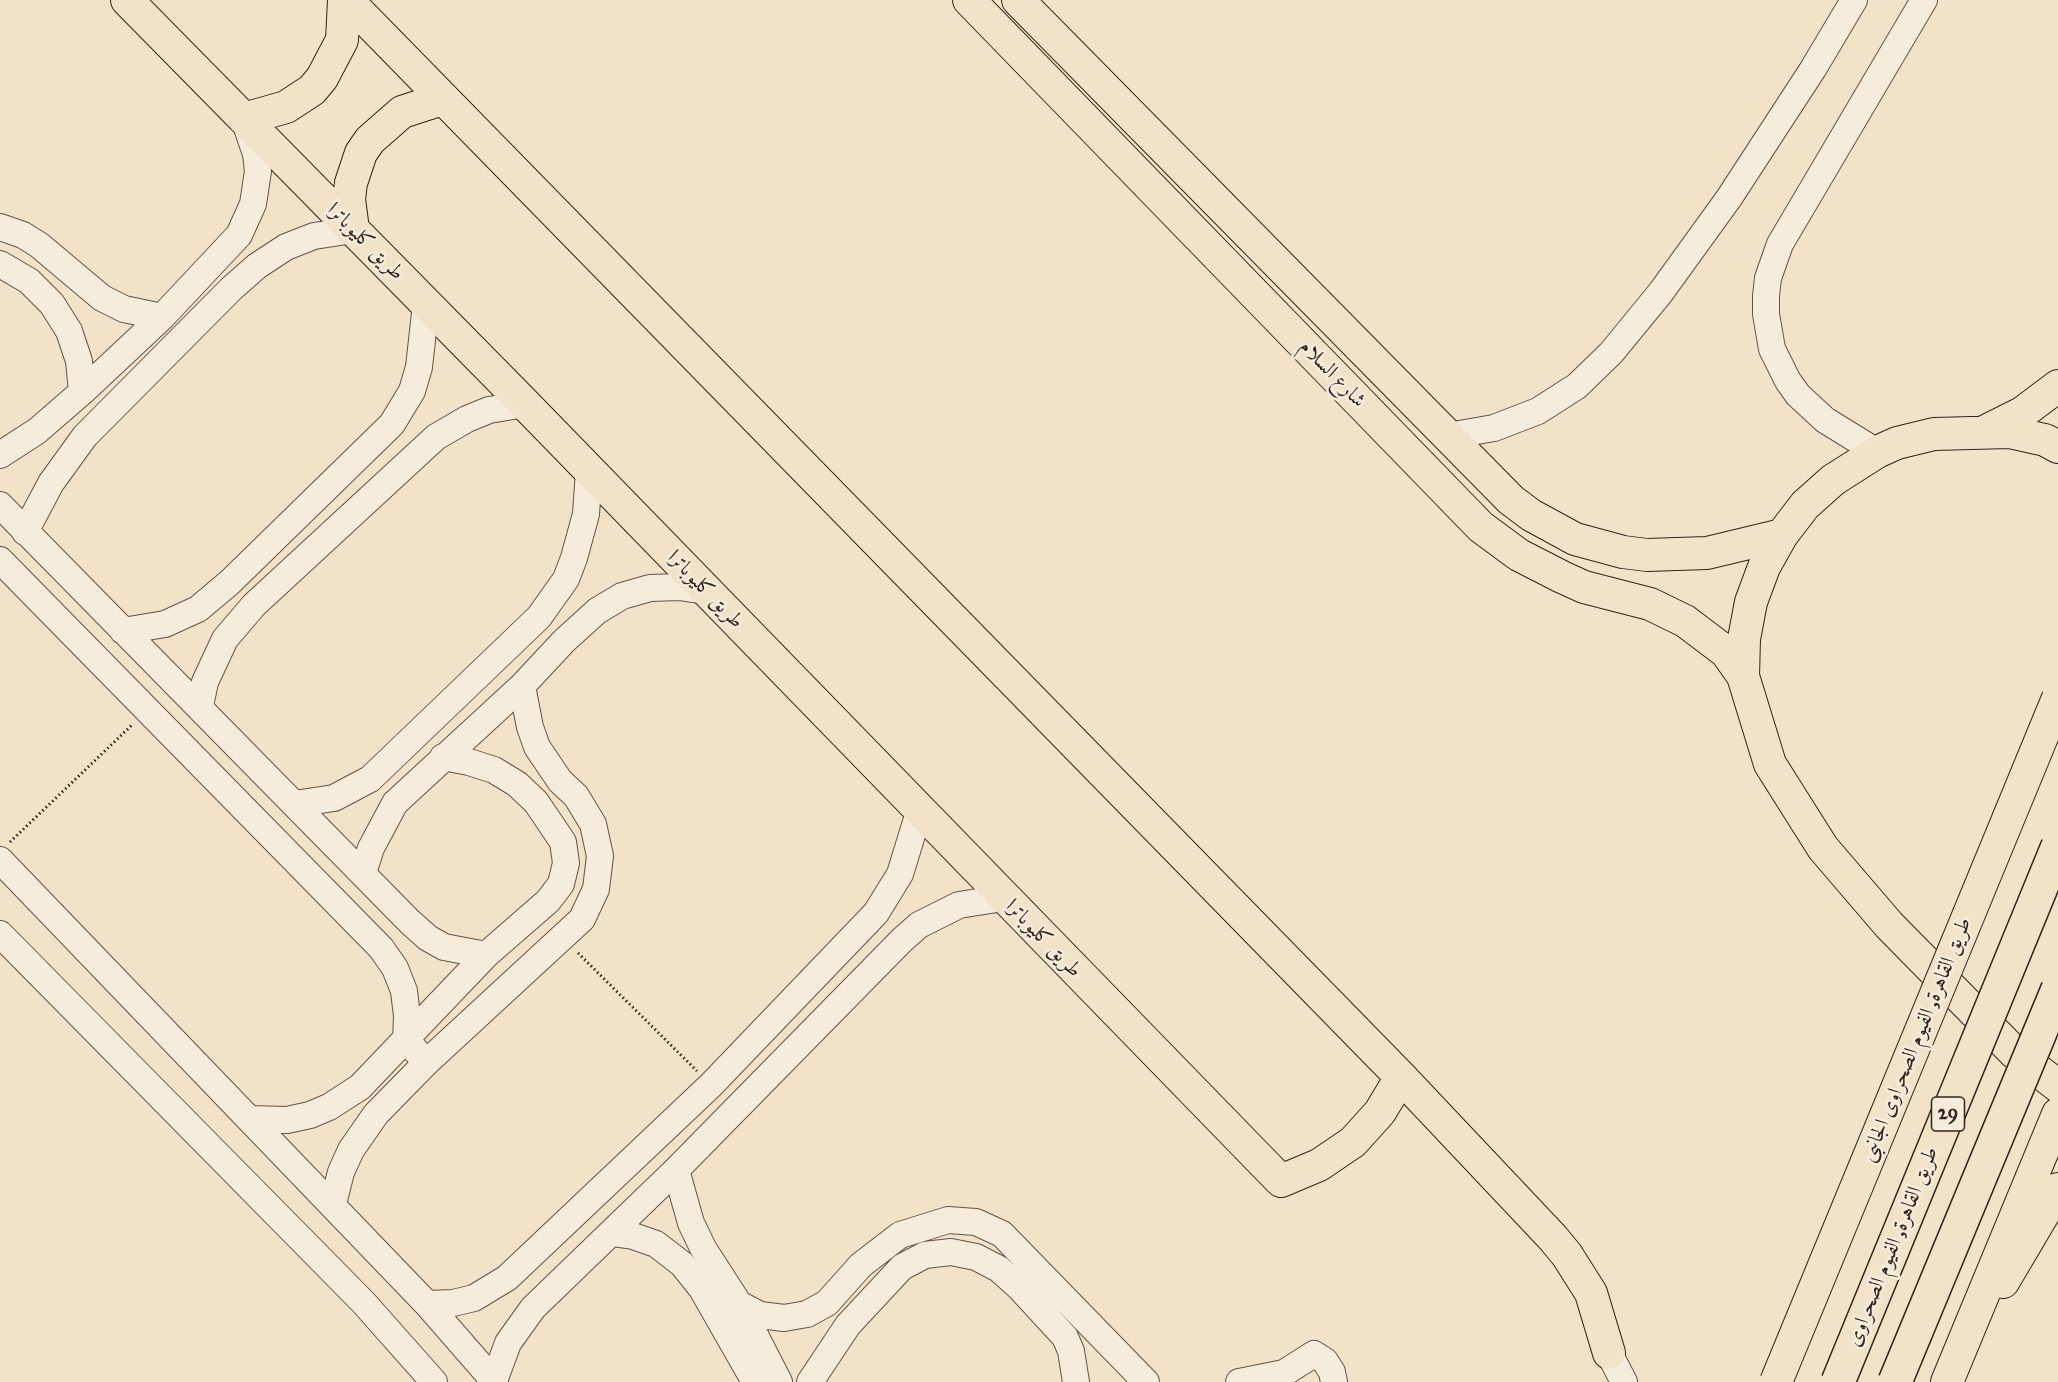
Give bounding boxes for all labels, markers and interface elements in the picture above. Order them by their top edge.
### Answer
street label: طريق كليوباترا [321,198,409,286]
street label: شارع السلام [1293,335,1371,413]
street label: طريق كليوباترا [661,545,749,635]
street label: طريق كليوباترا [999,894,1087,984]
street label: طريق القاهرة, الفيوم الصحراوى الجانبى [1856,914,1978,1166]
road number: 29 [1932,1097,1964,1131]
street label: طريق القاهرة, الفيوم الصحراوى [1841,1143,1945,1351]

